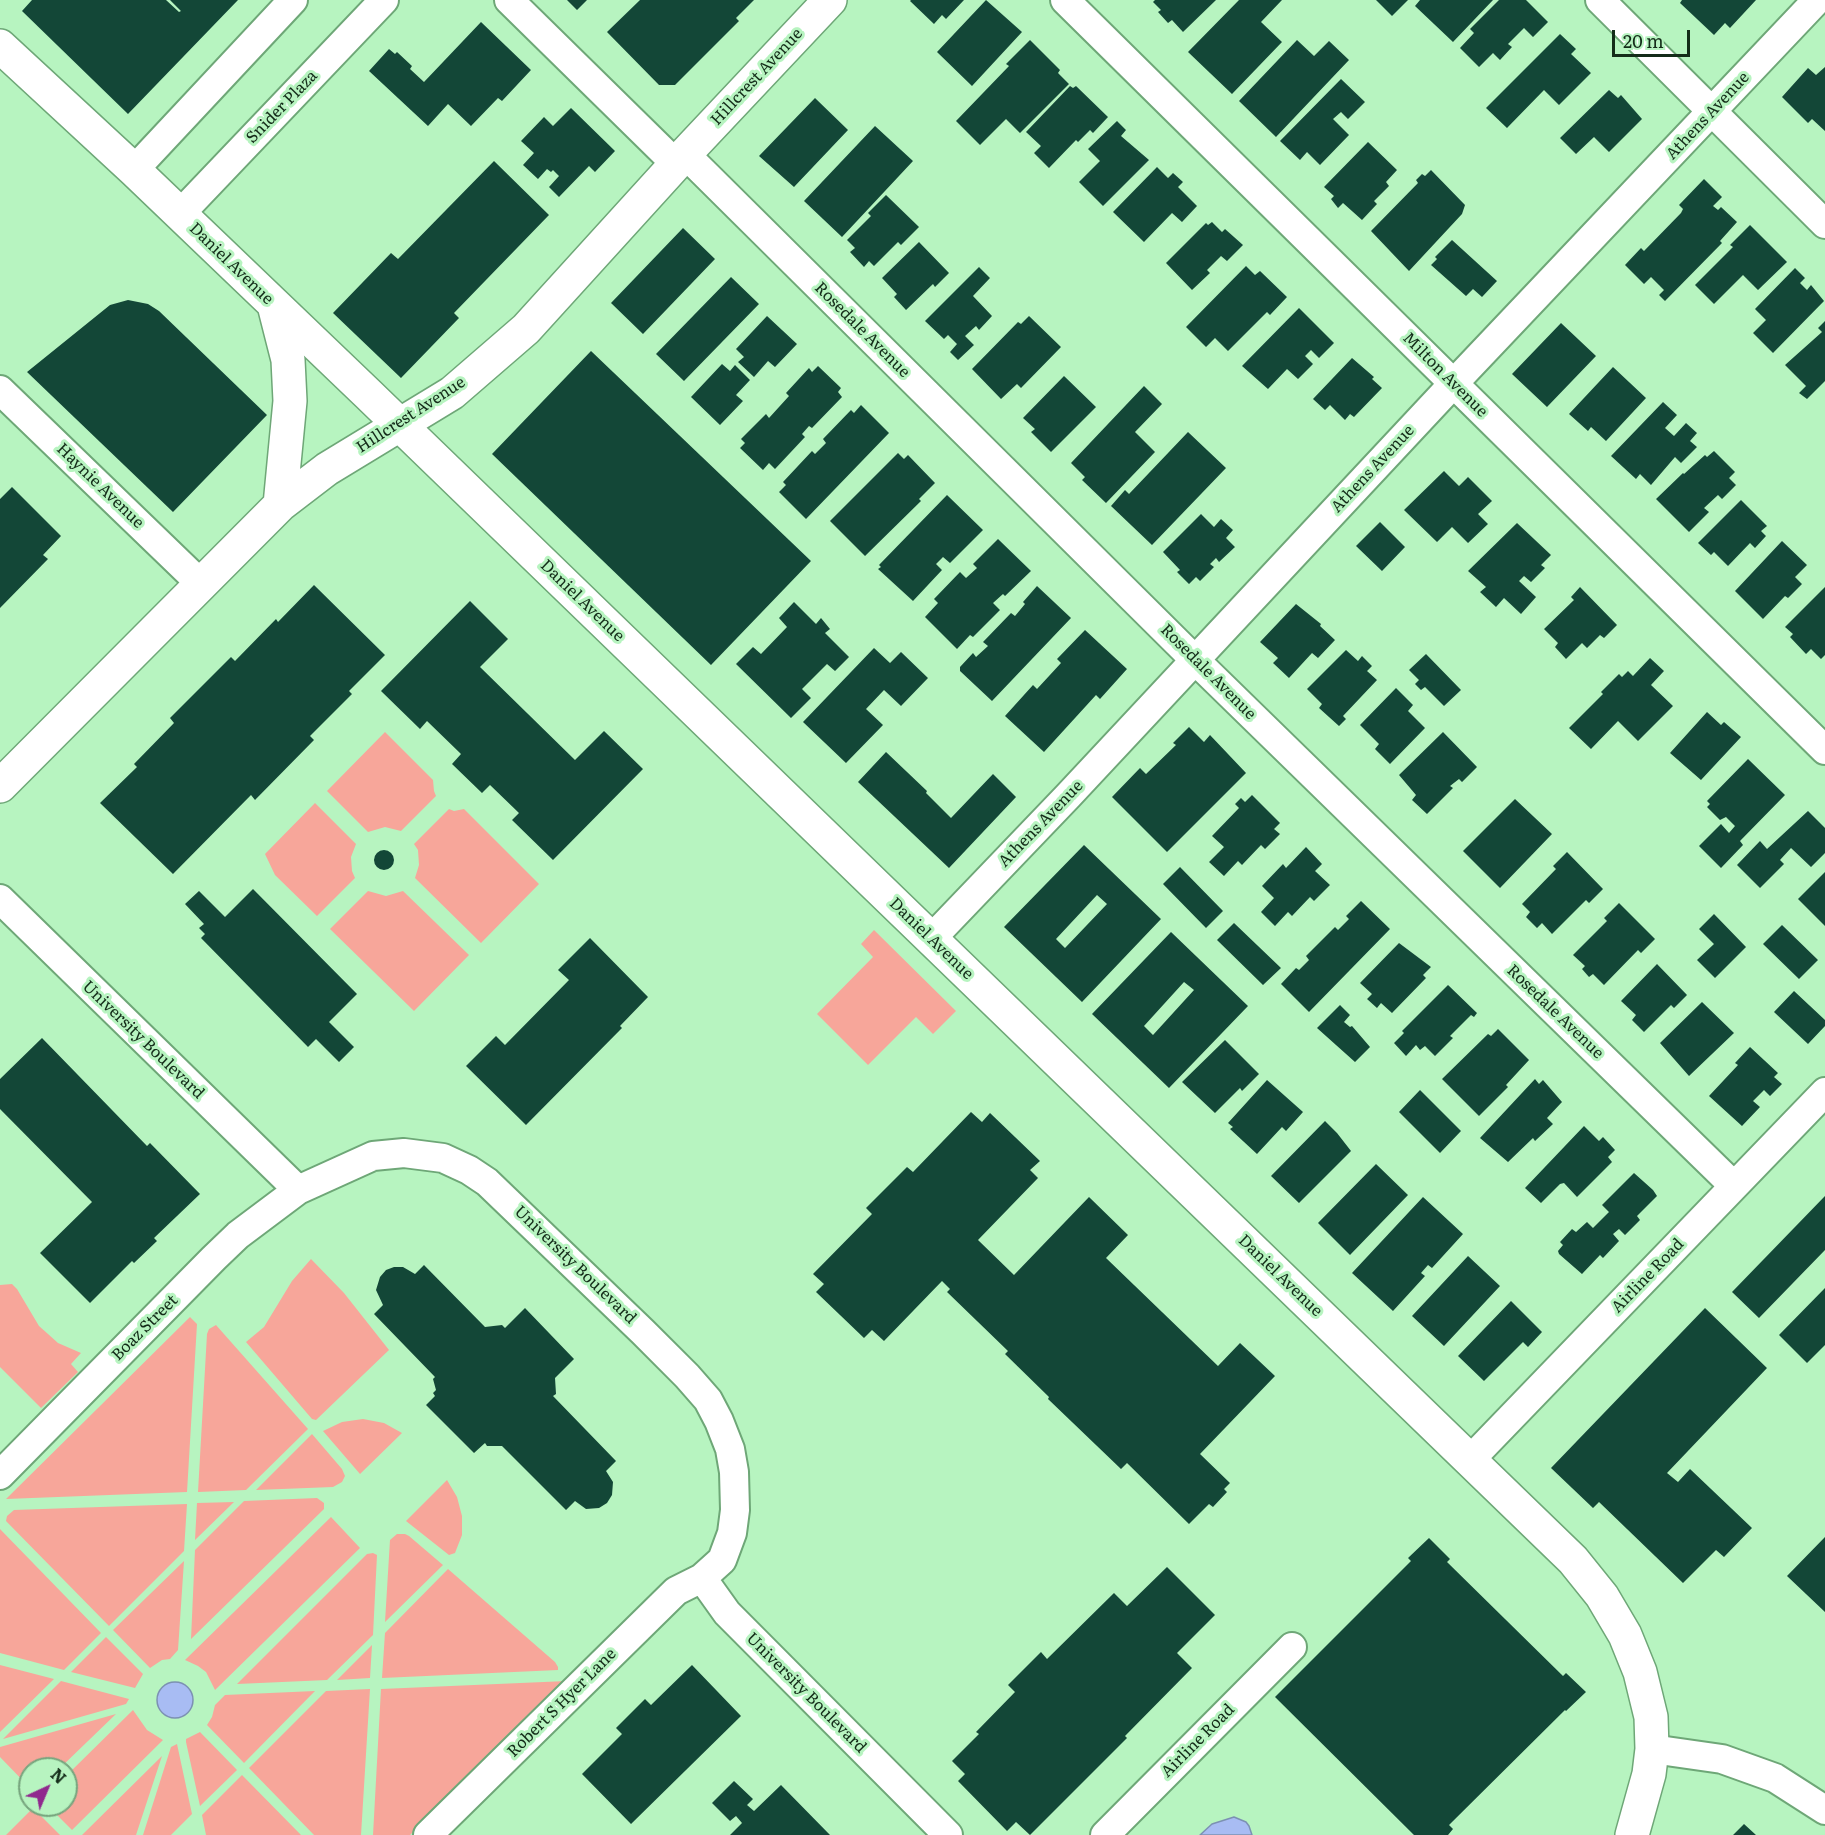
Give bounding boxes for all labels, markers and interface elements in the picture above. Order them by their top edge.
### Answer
scale bar [1615,18,1693,56]
street label: Hillcrest Avenue [707,24,807,130]
text: 20 m [1623,27,1664,54]
street label: Snider Plaza [242,67,322,147]
street label: Athens Avenue [1662,68,1754,164]
street label: Daniel Avenue [185,219,277,309]
street label: Rosedale Avenue [810,278,914,382]
street label: Milton Avenue [1399,329,1491,421]
street label: Hillcrest Avenue [353,373,469,457]
street label: Athens Avenue [1327,421,1419,517]
street label: Haynie Avenue [52,440,148,532]
street label: Daniel Avenue [536,556,628,646]
street label: Rosedale Avenue [1156,620,1260,724]
street label: Athens Avenue [995,777,1087,871]
street label: Daniel Avenue [885,894,977,984]
street label: Rosedale Avenue [1503,961,1607,1063]
street label: University Boulevard [78,977,208,1103]
street label: University Boulevard [510,1202,640,1328]
street label: Daniel Avenue [1234,1231,1326,1321]
street label: Airline Road [1608,1235,1688,1317]
street label: Boaz Street [108,1291,182,1365]
street label: University Boulevard [742,1629,870,1757]
street label: Robert S Hyer Lane [504,1645,620,1761]
street label: Airline Road [1157,1700,1239,1782]
north arrow [18,1757,78,1817]
text: N [46,1762,72,1789]

